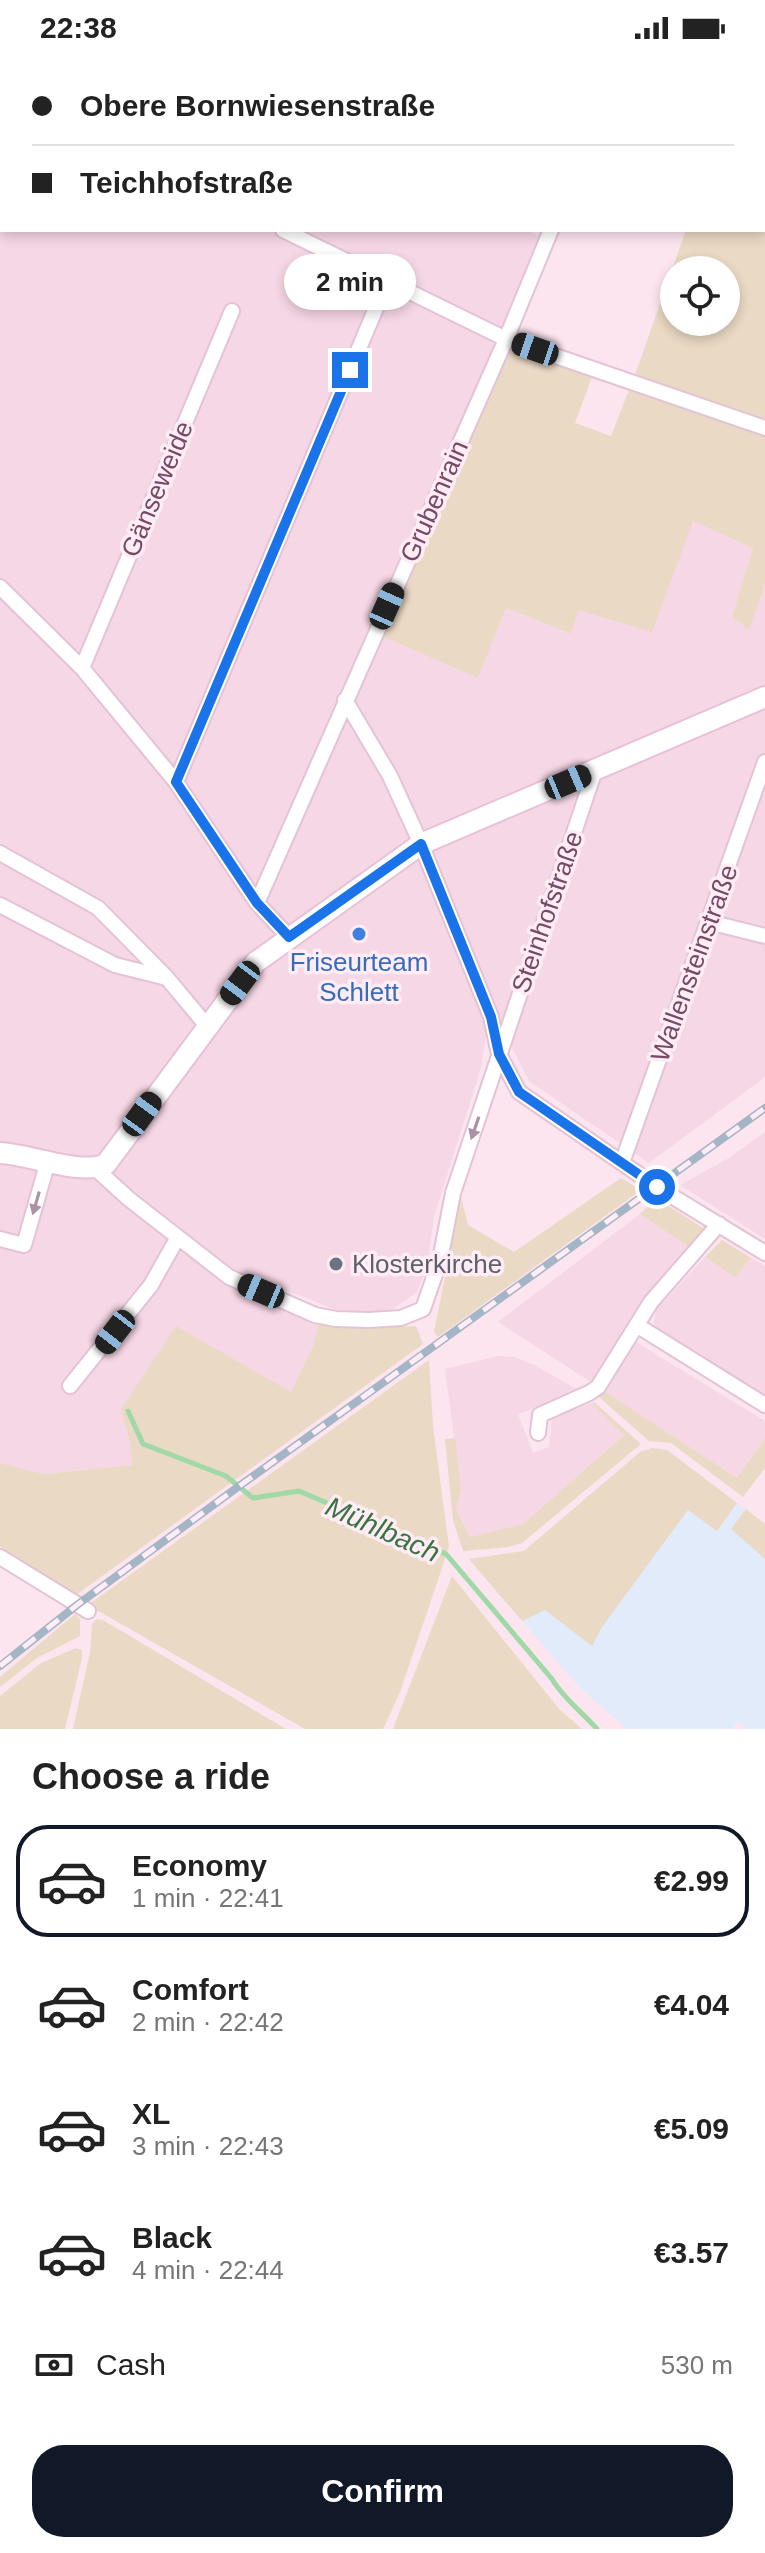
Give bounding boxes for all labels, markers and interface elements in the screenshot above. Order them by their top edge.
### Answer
text: 22:38 [40,11,117,44]
text: Obere Bornwiesenstraße [80,89,435,122]
text: Teichhofstraße [80,166,293,199]
callout: 2 min [284,254,416,310]
map controls [660,256,740,336]
button: locate [660,256,740,336]
text: 2 min [316,267,384,297]
car [508,330,562,368]
route end [332,352,368,388]
street label: Gänseweide [115,417,199,561]
street label: Grubenrain [394,435,474,567]
car [366,579,408,633]
car [541,762,595,802]
street label: Steinhofstraße [505,827,589,997]
street label: Wallensteinstraße [644,861,744,1065]
marker: Friseurteam Schlett [350,925,368,943]
place label: Friseurteam Schlett [290,947,428,1007]
car [216,957,264,1009]
car [118,1088,166,1140]
one-way arrow [468,1116,480,1140]
route start [639,1169,675,1205]
one-way arrow [29,1191,42,1215]
place label: Klosterkirche [352,1249,502,1279]
marker: Klosterkirche [327,1255,345,1273]
car [234,1271,288,1311]
car [91,1306,139,1358]
water label: Mühlbach [321,1491,445,1568]
text: Choose a ride [32,1756,270,1797]
icon: car [36,1845,108,1917]
text: Economy [132,1849,267,1882]
text: €2.99 [654,1864,729,1897]
text: 1 min · 22:41 [132,1883,284,1913]
icon: car [36,1969,108,2041]
text: Comfort [132,1973,249,2006]
text: €4.04 [654,1988,729,2021]
text: 2 min · 22:42 [132,2007,284,2037]
icon: car [36,2093,108,2165]
text: XL [132,2097,170,2130]
text: €5.09 [654,2112,729,2145]
text: 3 min · 22:43 [132,2131,284,2161]
icon: car [36,2217,108,2289]
text: Black [132,2221,212,2254]
text: €3.57 [654,2236,729,2269]
text: 4 min · 22:44 [132,2255,284,2285]
icon: cash [32,2343,76,2387]
text: Cash [96,2348,166,2381]
text: 530 m [661,2350,733,2380]
button: Confirm [32,2445,733,2537]

